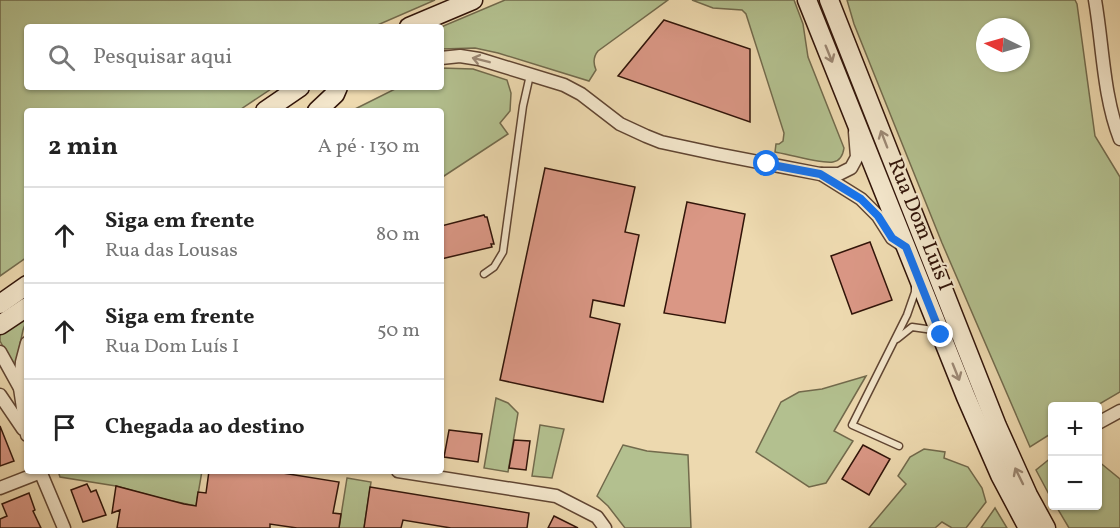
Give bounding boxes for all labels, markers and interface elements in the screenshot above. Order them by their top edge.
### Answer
north arrow [976,18,1030,72]
search box [24,24,444,90]
icon: search [45,41,78,74]
text: Pesquisar aqui [93,42,232,73]
one-way arrow [824,45,835,63]
one-way arrow [472,54,491,66]
text: 2 min [48,129,118,165]
one-way arrow [878,131,889,149]
text: A pé · 130 m [318,133,420,161]
route start [753,150,779,176]
street label: Rua Dom Luís I [880,154,959,295]
text: Siga em frente [105,206,255,237]
icon: ahead [48,219,81,252]
text: 80 m [376,221,420,249]
text: Rua das Lousas [105,237,238,265]
text: Siga em frente [105,302,255,333]
icon: ahead [48,315,81,348]
text: 50 m [377,317,420,345]
route end [927,321,953,347]
text: Rua Dom Luís I [105,333,239,361]
one-way arrow [951,362,962,381]
map controls [1048,402,1102,510]
button: + [1048,402,1102,456]
icon: arrive [48,411,81,444]
text: Chegada ao destino [105,412,305,443]
button: − [1048,456,1102,510]
one-way arrow [1012,468,1024,486]

